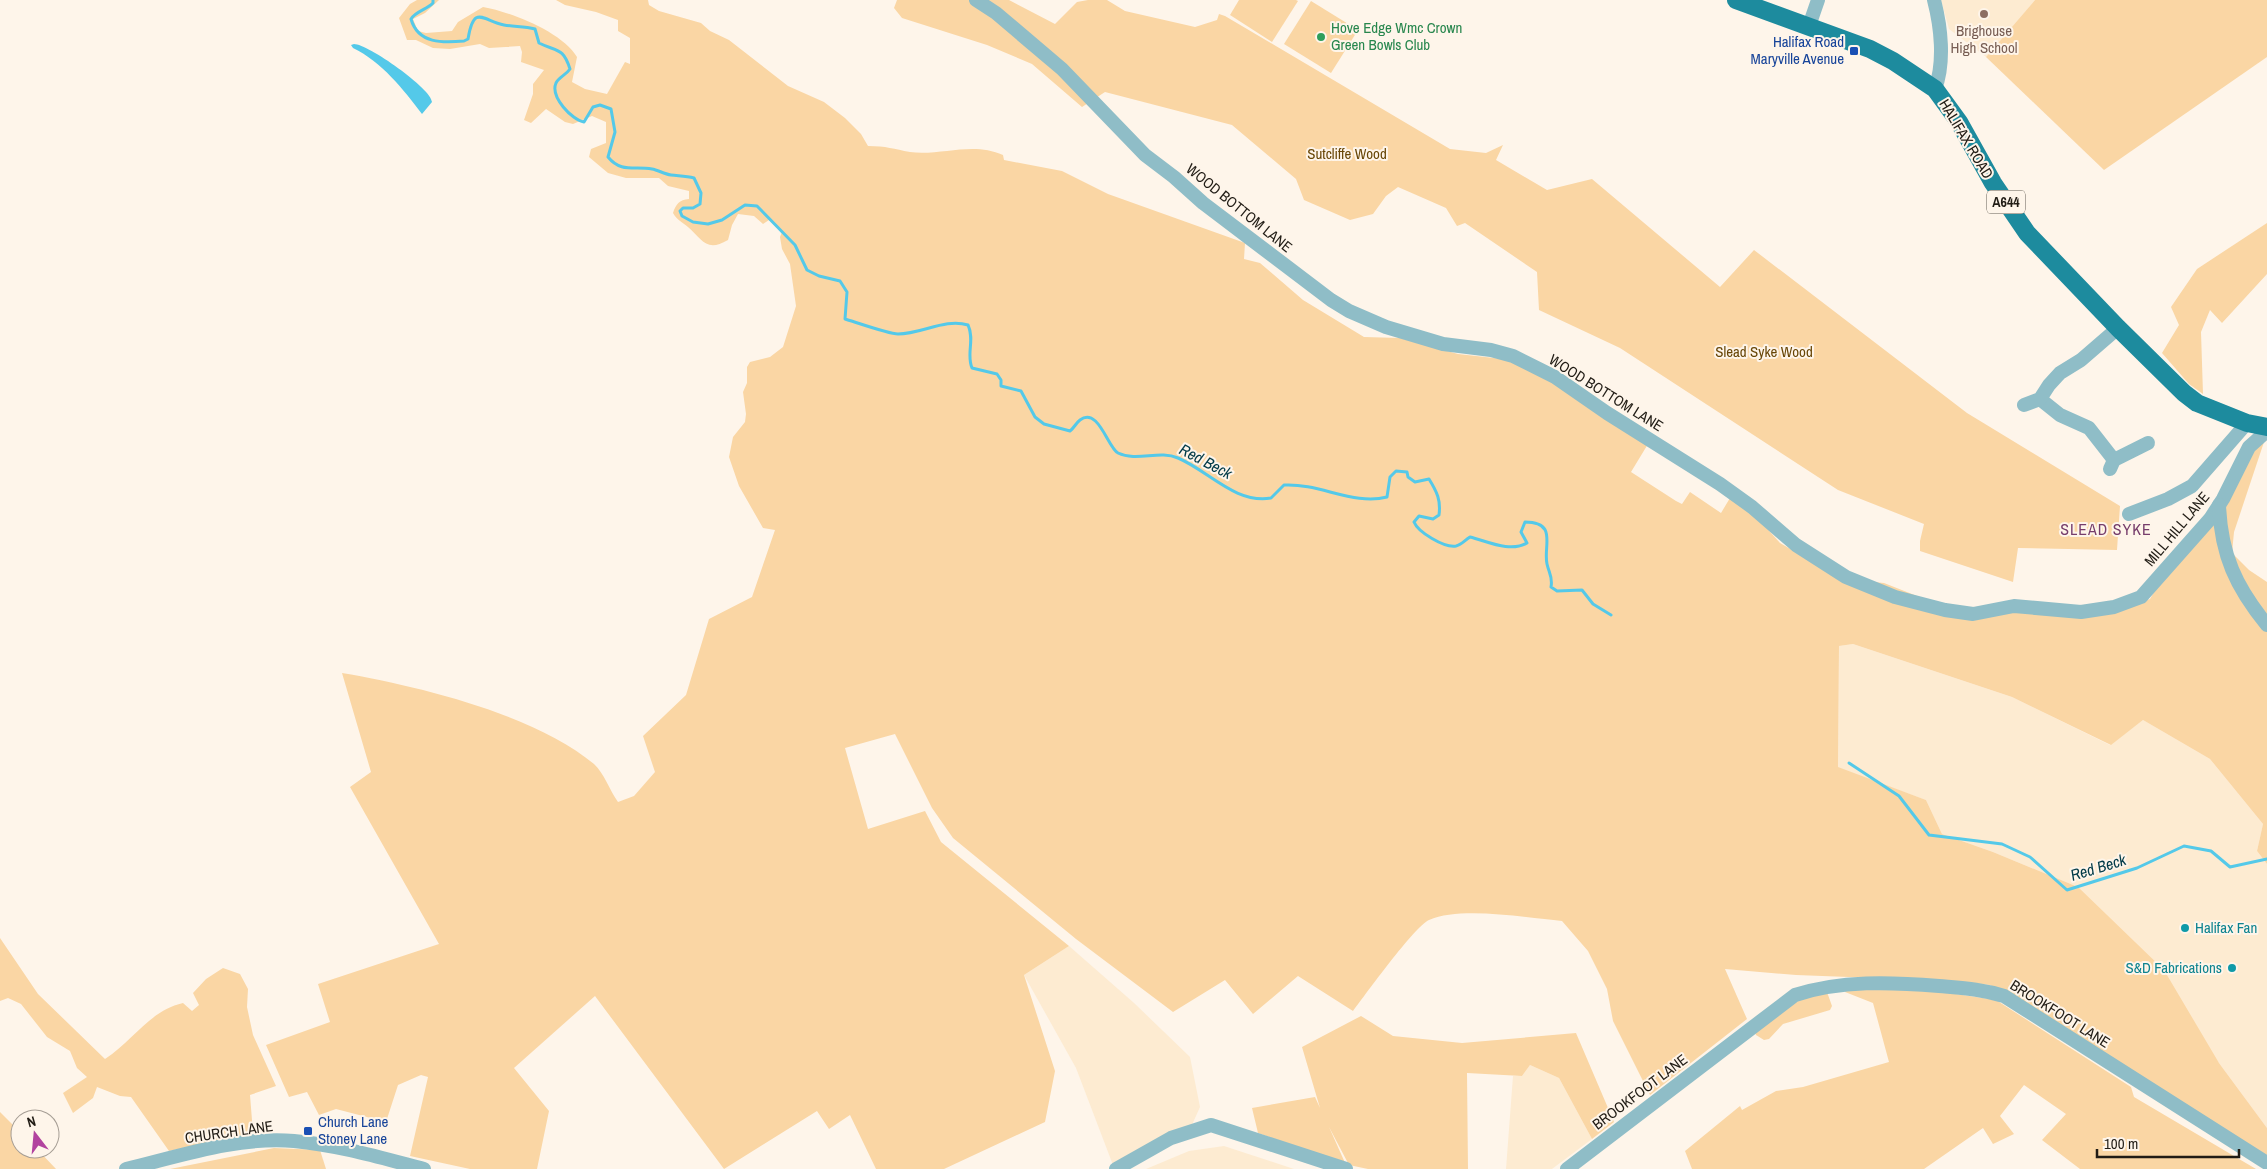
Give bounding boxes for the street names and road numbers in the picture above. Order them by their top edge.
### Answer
street label: HALIFAX ROAD [1934,95,1999,183]
street label: WOOD BOTTOM LANE [1182,158,1297,257]
road number: A644 [1987,190,2025,213]
street label: WOOD BOTTOM LANE [1545,349,1667,436]
street label: MILL HILL LANE [2139,487,2214,570]
street label: BROOKFOOT LANE [2006,974,2114,1053]
street label: BROOKFOOT LANE [1588,1049,1692,1134]
street label: CHURCH LANE [183,1115,274,1148]

